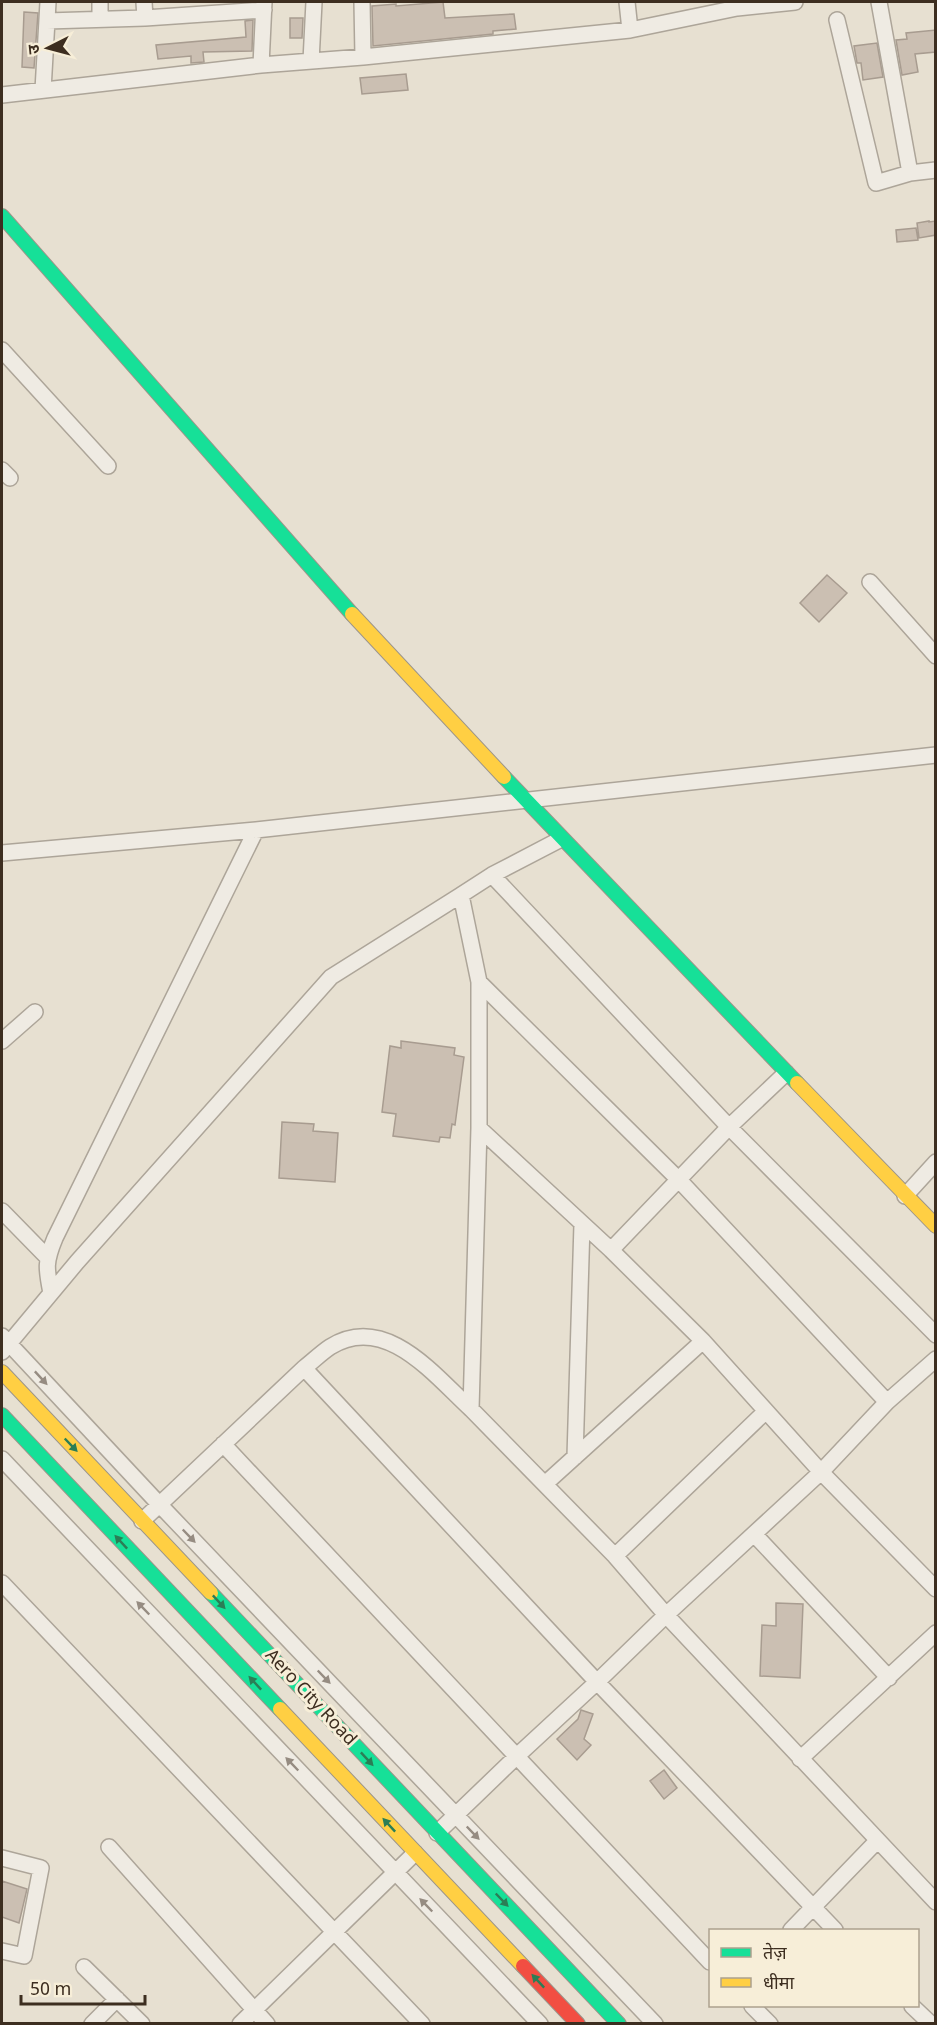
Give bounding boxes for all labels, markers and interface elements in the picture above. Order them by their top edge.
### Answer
north arrow [18,18,78,78]
text: उ [25,43,47,55]
one-way arrow [34,1371,48,1385]
one-way arrow [63,1438,77,1452]
one-way arrow [182,1528,196,1542]
one-way arrow [114,1534,128,1549]
one-way arrow [212,1594,225,1609]
one-way arrow [136,1600,150,1615]
street label: Aero City Road [259,1645,361,1751]
one-way arrow [317,1669,330,1684]
one-way arrow [248,1676,262,1691]
one-way arrow [360,1752,374,1766]
one-way arrow [285,1757,299,1772]
one-way arrow [382,1819,396,1833]
one-way arrow [466,1826,480,1841]
one-way arrow [495,1893,509,1907]
one-way arrow [420,1899,434,1913]
legend [709,1929,919,2007]
text: तेज़ [763,1942,787,1966]
scale bar [21,1968,146,2006]
text: धीमा [763,1973,794,1996]
one-way arrow [532,1974,545,1989]
text: 50 m [30,1979,71,2002]

